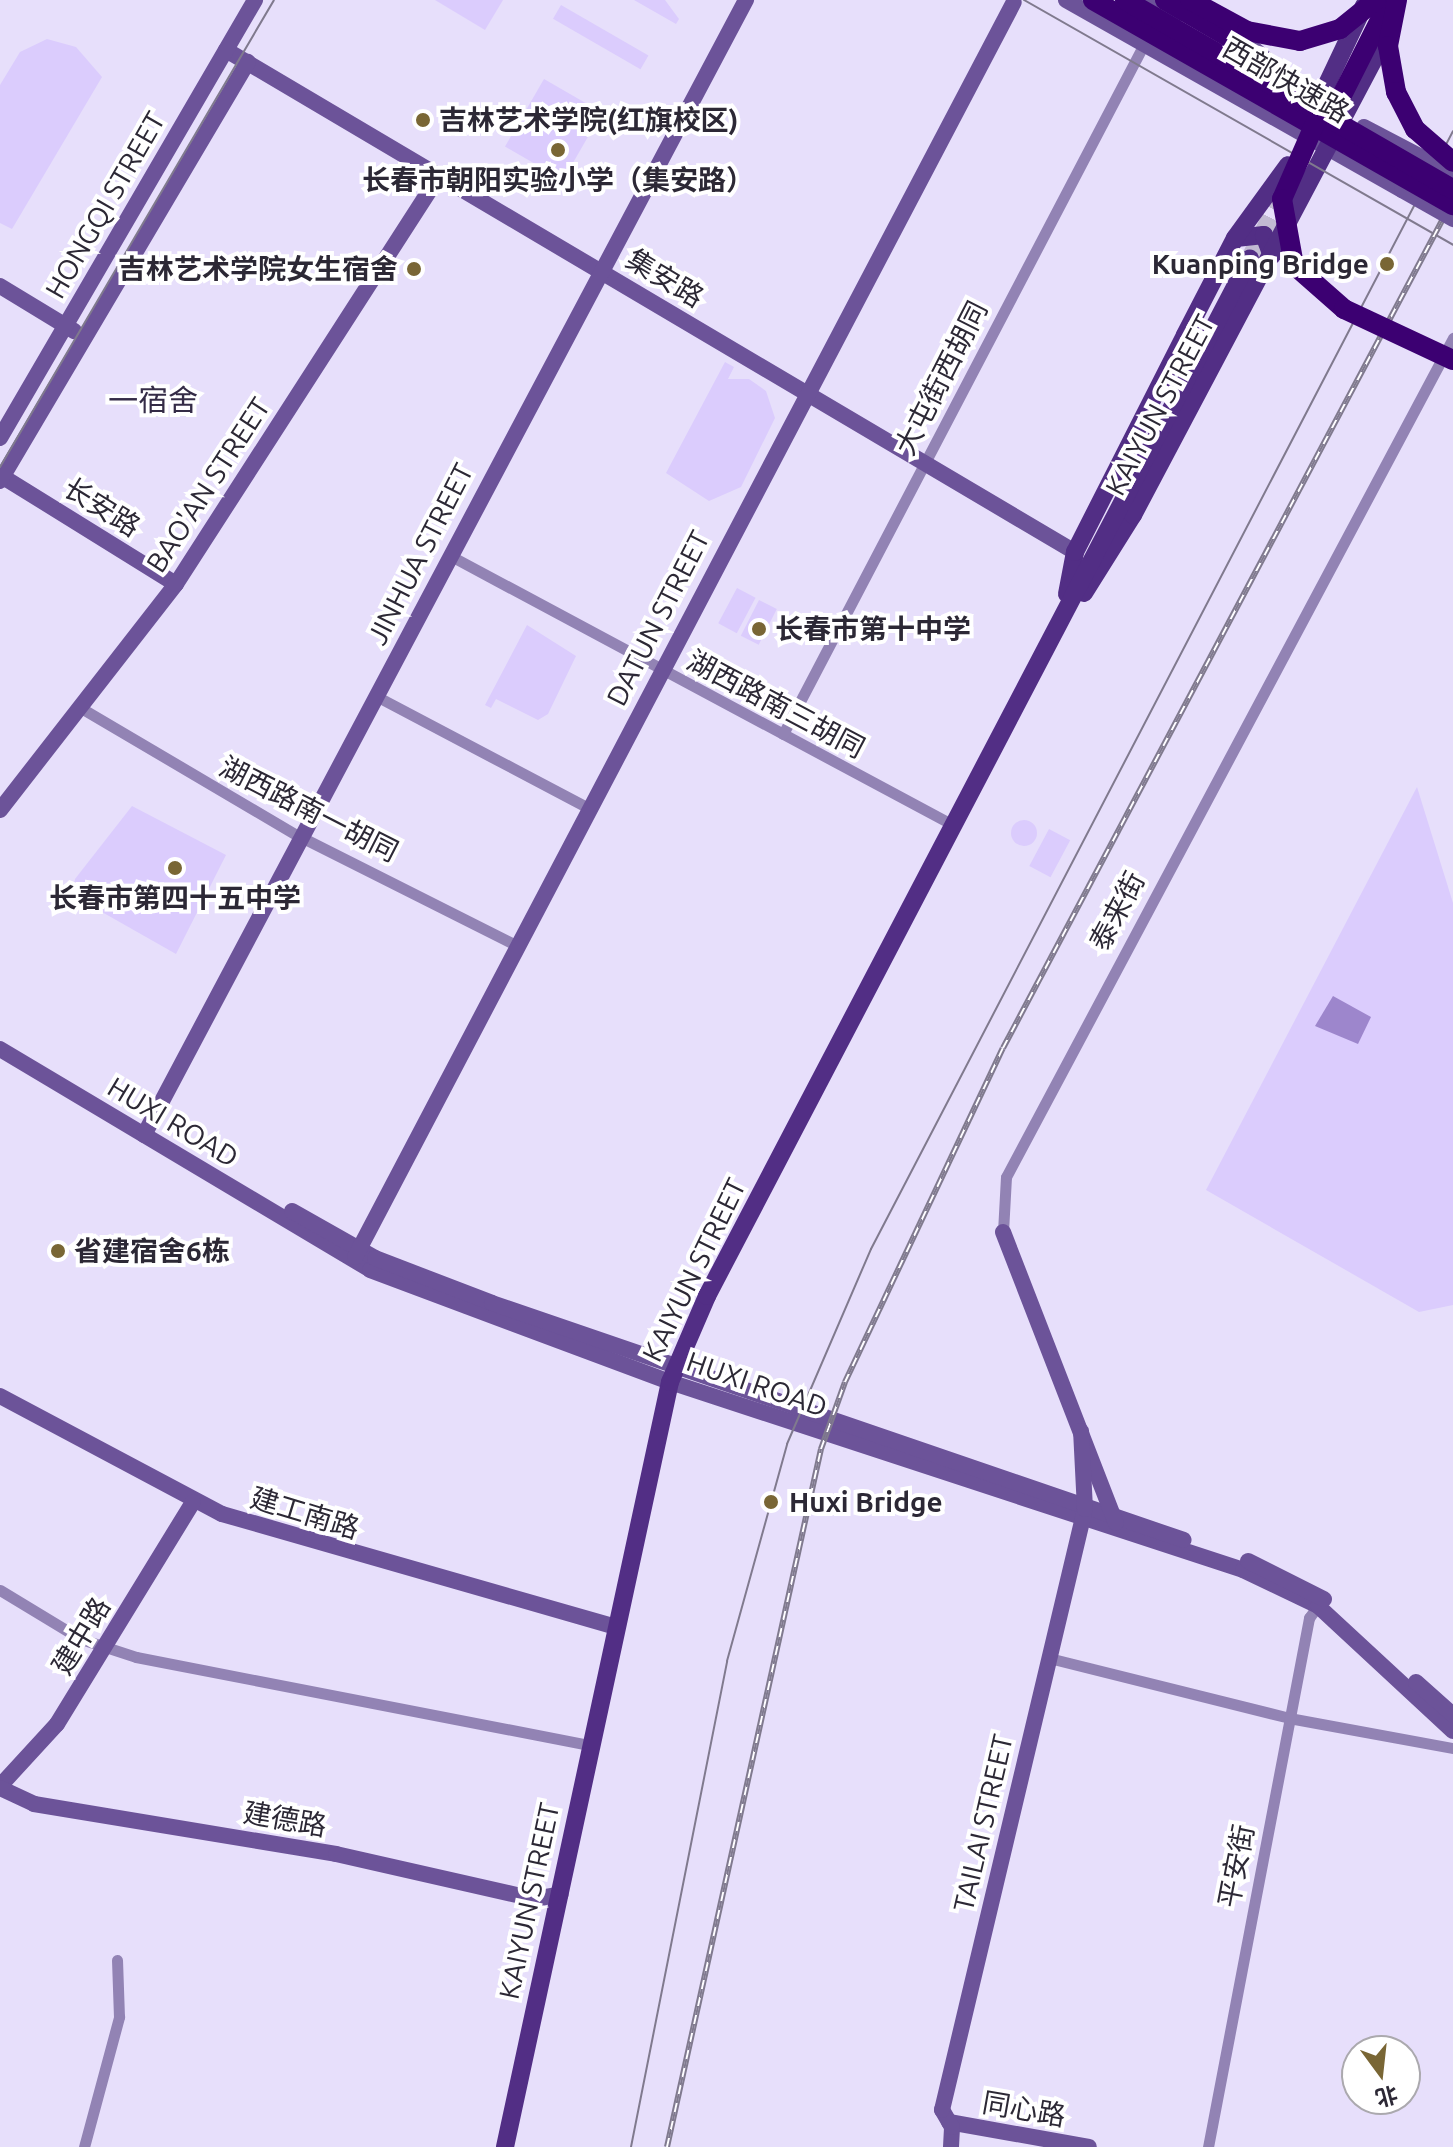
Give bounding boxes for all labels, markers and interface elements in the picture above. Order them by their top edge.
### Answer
street label: 西部快速路 [1217,30,1355,130]
place label: 吉林艺术学院(红旗校区) [439,103,738,137]
street label: HONGQI STREET [38,106,172,304]
marker: 吉林艺术学院(红旗校区) [414,111,432,129]
marker: 长春市朝阳实验小学（集安路） [549,141,567,159]
place label: 长春市朝阳实验小学（集安路） [362,163,754,197]
street label: 集安路 [620,242,710,314]
place label: Kuanping Bridge [1152,247,1369,281]
place label: 吉林艺术学院女生宿舍 [118,252,398,286]
marker: Kuanping Bridge [1376,253,1398,275]
marker: 吉林艺术学院女生宿舍 [405,260,423,278]
street label: 大屯街西胡同 [888,296,994,460]
street label: KAIYUN STREET [1098,309,1222,501]
district label: 一宿舍 [108,382,198,418]
street label: BAO'AN STREET [139,391,277,579]
street label: JINHUA STREET [360,458,480,650]
street label: 长安路 [57,470,147,544]
street label: DATUN STREET [599,525,717,711]
place label: 长春市第十中学 [775,612,971,646]
marker: 长春市第十中学 [750,620,768,638]
street label: 湖西路南三胡同 [682,643,870,765]
street label: 湖西路南一胡同 [214,750,404,868]
marker: 长春市第四十五中学 [166,859,184,877]
street label: 泰来街 [1082,866,1152,956]
place label: 长春市第四十五中学 [49,881,301,915]
street label: HUXI ROAD [102,1070,244,1174]
street label: KAIYUN STREET [635,1173,753,1367]
place label: 省建宿舍6栋 [74,1234,230,1268]
marker: 省建宿舍6栋 [49,1242,67,1260]
street label: HUXI ROAD [682,1344,832,1424]
street label: 建工南路 [247,1481,363,1545]
place label: Huxi Bridge [789,1485,943,1519]
marker: Huxi Bridge [760,1491,782,1513]
street label: 建中路 [45,1591,117,1681]
street label: TAILAI STREET [946,1731,1020,1915]
street label: 建德路 [241,1795,329,1843]
street label: KAIYUN STREET [492,1800,566,2002]
street label: 平安街 [1211,1822,1261,1910]
north arrow [1341,2035,1421,2115]
text: 北 [1373,2082,1401,2112]
street label: 同心路 [980,2085,1068,2133]

